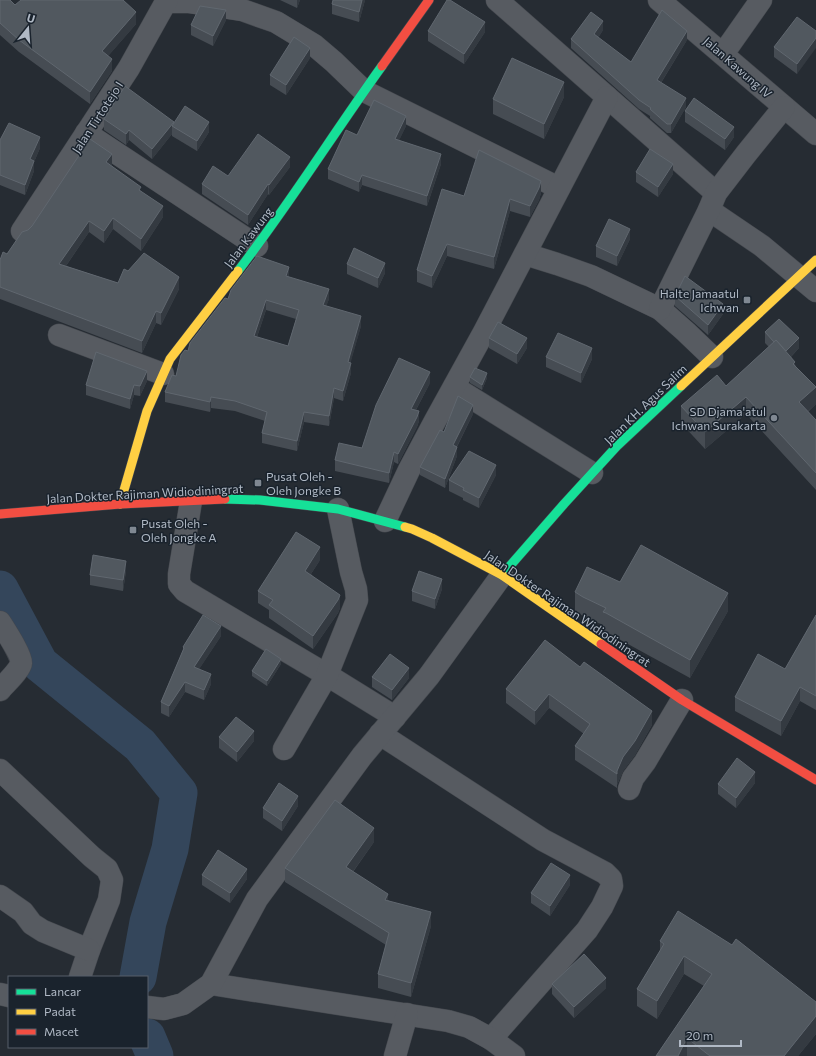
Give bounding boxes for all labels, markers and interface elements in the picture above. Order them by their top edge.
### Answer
north arrow [8,8,48,48]
text: U [25,11,37,25]
street label: Jalan Kawung IV [700,33,775,101]
street label: Jalan Tirtotejo I [69,78,126,156]
street label: Jalan Kawung [221,204,276,271]
place label: Halte Jamaatul Ichwan [660,286,739,314]
marker: Halte Jamaatul Ichwan [742,295,752,305]
street label: Jalan KH. Agus Salim [601,361,690,448]
place label: SD Djama'atul Ichwan Surakarta [672,404,766,432]
marker: SD Djama'atul Ichwan Surakarta [769,413,779,423]
place label: Pusat Oleh - Oleh Jongke B [266,469,341,498]
marker: Pusat Oleh - Oleh Jongke B [253,478,263,488]
street label: Jalan Dokter Rajiman Widiodiningrat [46,481,244,506]
place label: Pusat Oleh - Oleh Jongke A [141,516,217,545]
marker: Pusat Oleh - Oleh Jongke A [128,525,138,535]
street label: Jalan Dokter Rajiman Widiodiningrat [482,547,654,670]
legend [8,976,148,1048]
text: Lancar [44,984,81,998]
text: Padat [44,1004,76,1018]
scale bar [680,1022,741,1048]
text: Macet [44,1024,79,1038]
text: 20 m [686,1028,713,1042]

